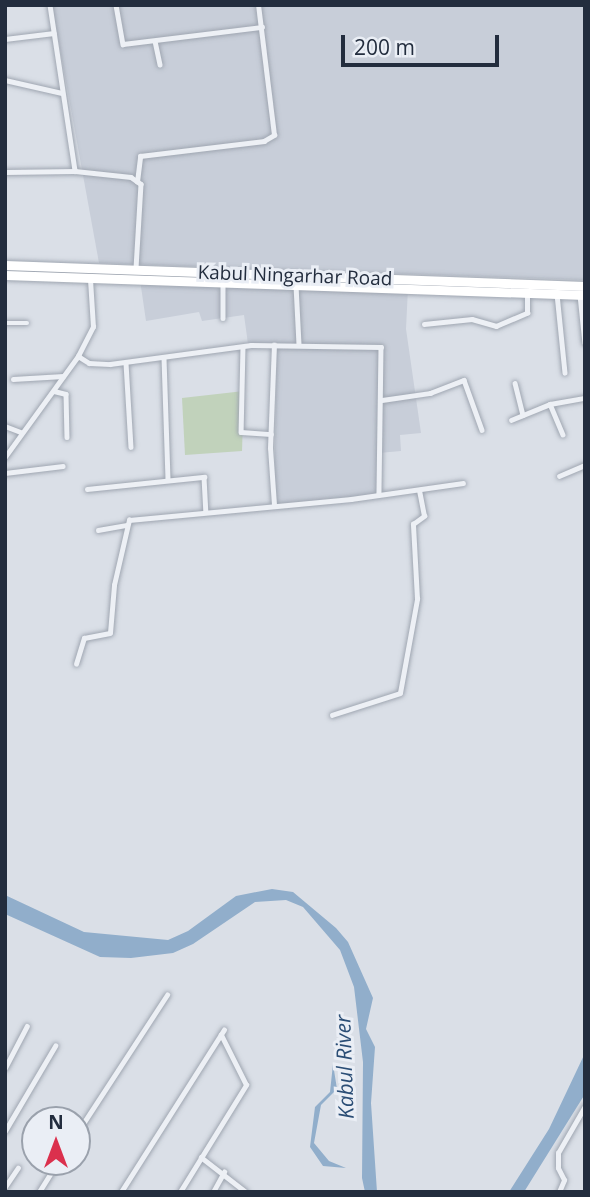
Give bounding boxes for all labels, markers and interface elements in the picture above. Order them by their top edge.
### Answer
scale bar [345,21,503,65]
text: 200 m [354,33,415,61]
street label: Kabul Ningarhar Road [197,261,393,291]
water label: Kabul River [330,1014,358,1120]
north arrow [21,1106,91,1176]
text: N [48,1109,64,1135]

